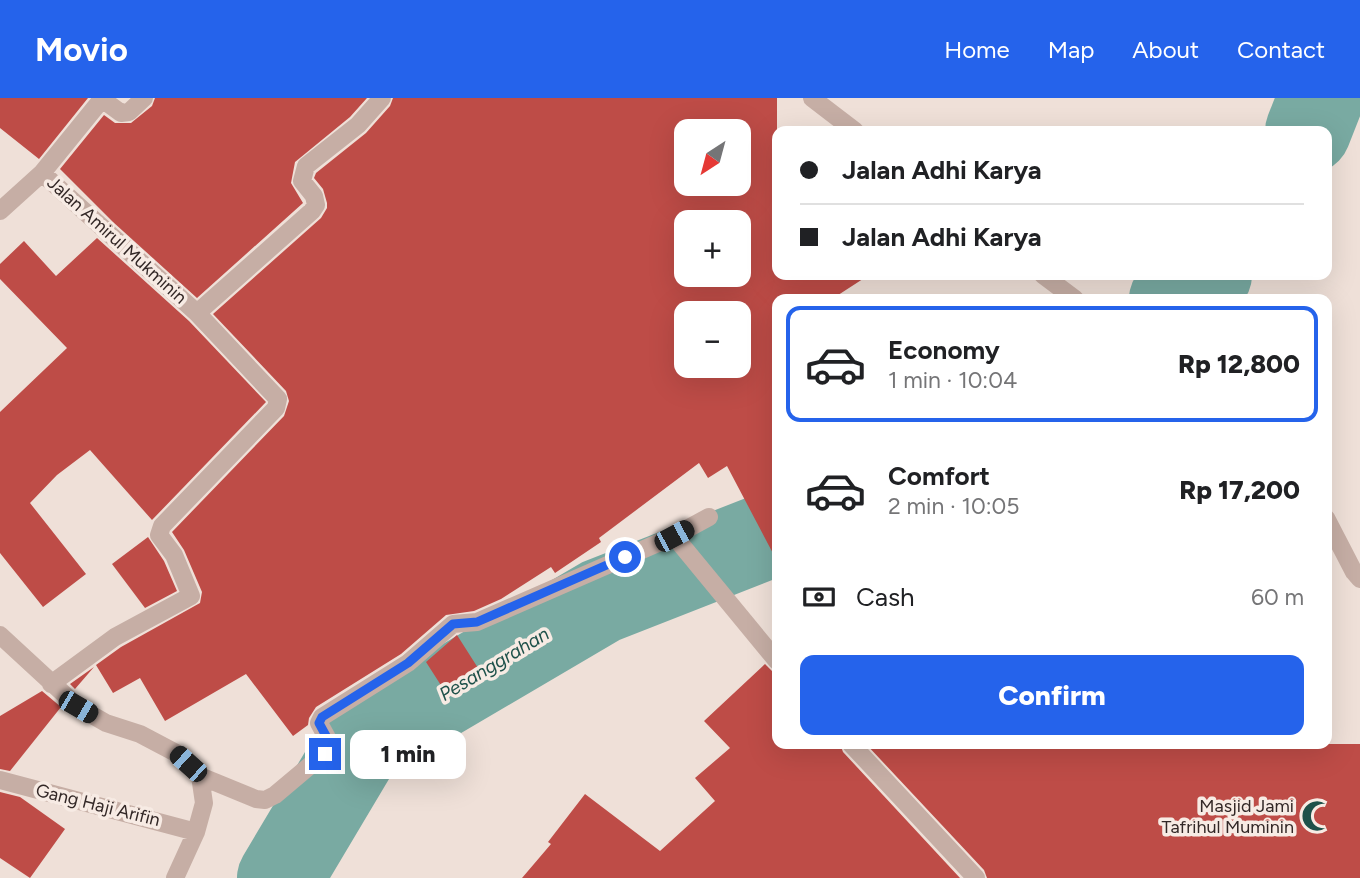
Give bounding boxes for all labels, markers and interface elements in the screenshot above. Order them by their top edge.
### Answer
text: Movio [35,30,128,69]
text: Home [944,35,1010,64]
text: Map [1048,35,1094,64]
text: About [1132,35,1199,64]
text: Contact [1237,35,1325,64]
north arrow [674,119,751,196]
map controls [674,119,751,378]
text: Jalan Adhi Karya [842,154,1042,186]
street label: Jalan Amirul Mukminin [43,172,191,308]
button: + [674,210,751,287]
text: Jalan Adhi Karya [842,221,1042,253]
button: − [674,301,751,378]
icon: car [804,333,867,396]
text: Economy [888,334,1000,366]
text: Rp 12,800 [1178,348,1300,380]
text: 1 min · 10:04 [888,366,1017,394]
icon: car [804,459,867,522]
text: Comfort [888,460,990,492]
text: Rp 17,200 [1179,474,1300,506]
text: 2 min · 10:05 [888,492,1020,520]
car [651,517,698,555]
route start [609,541,641,573]
icon: cash [800,578,838,616]
text: Cash [856,581,915,613]
text: 60 m [1251,583,1304,611]
water label: Pesanggrahan [435,622,553,706]
button: Confirm [800,655,1304,735]
car [55,687,102,727]
callout: 1 min [350,730,465,778]
route end [309,738,341,770]
text: 1 min [381,740,435,768]
car [166,742,211,786]
street label: Gang Haji Arifin [34,779,162,831]
place label: Masjid Jami Tafrihul Muminin [1162,795,1294,838]
mosque icon: Masjid Jami Tafrihul Muminin [1300,799,1334,833]

